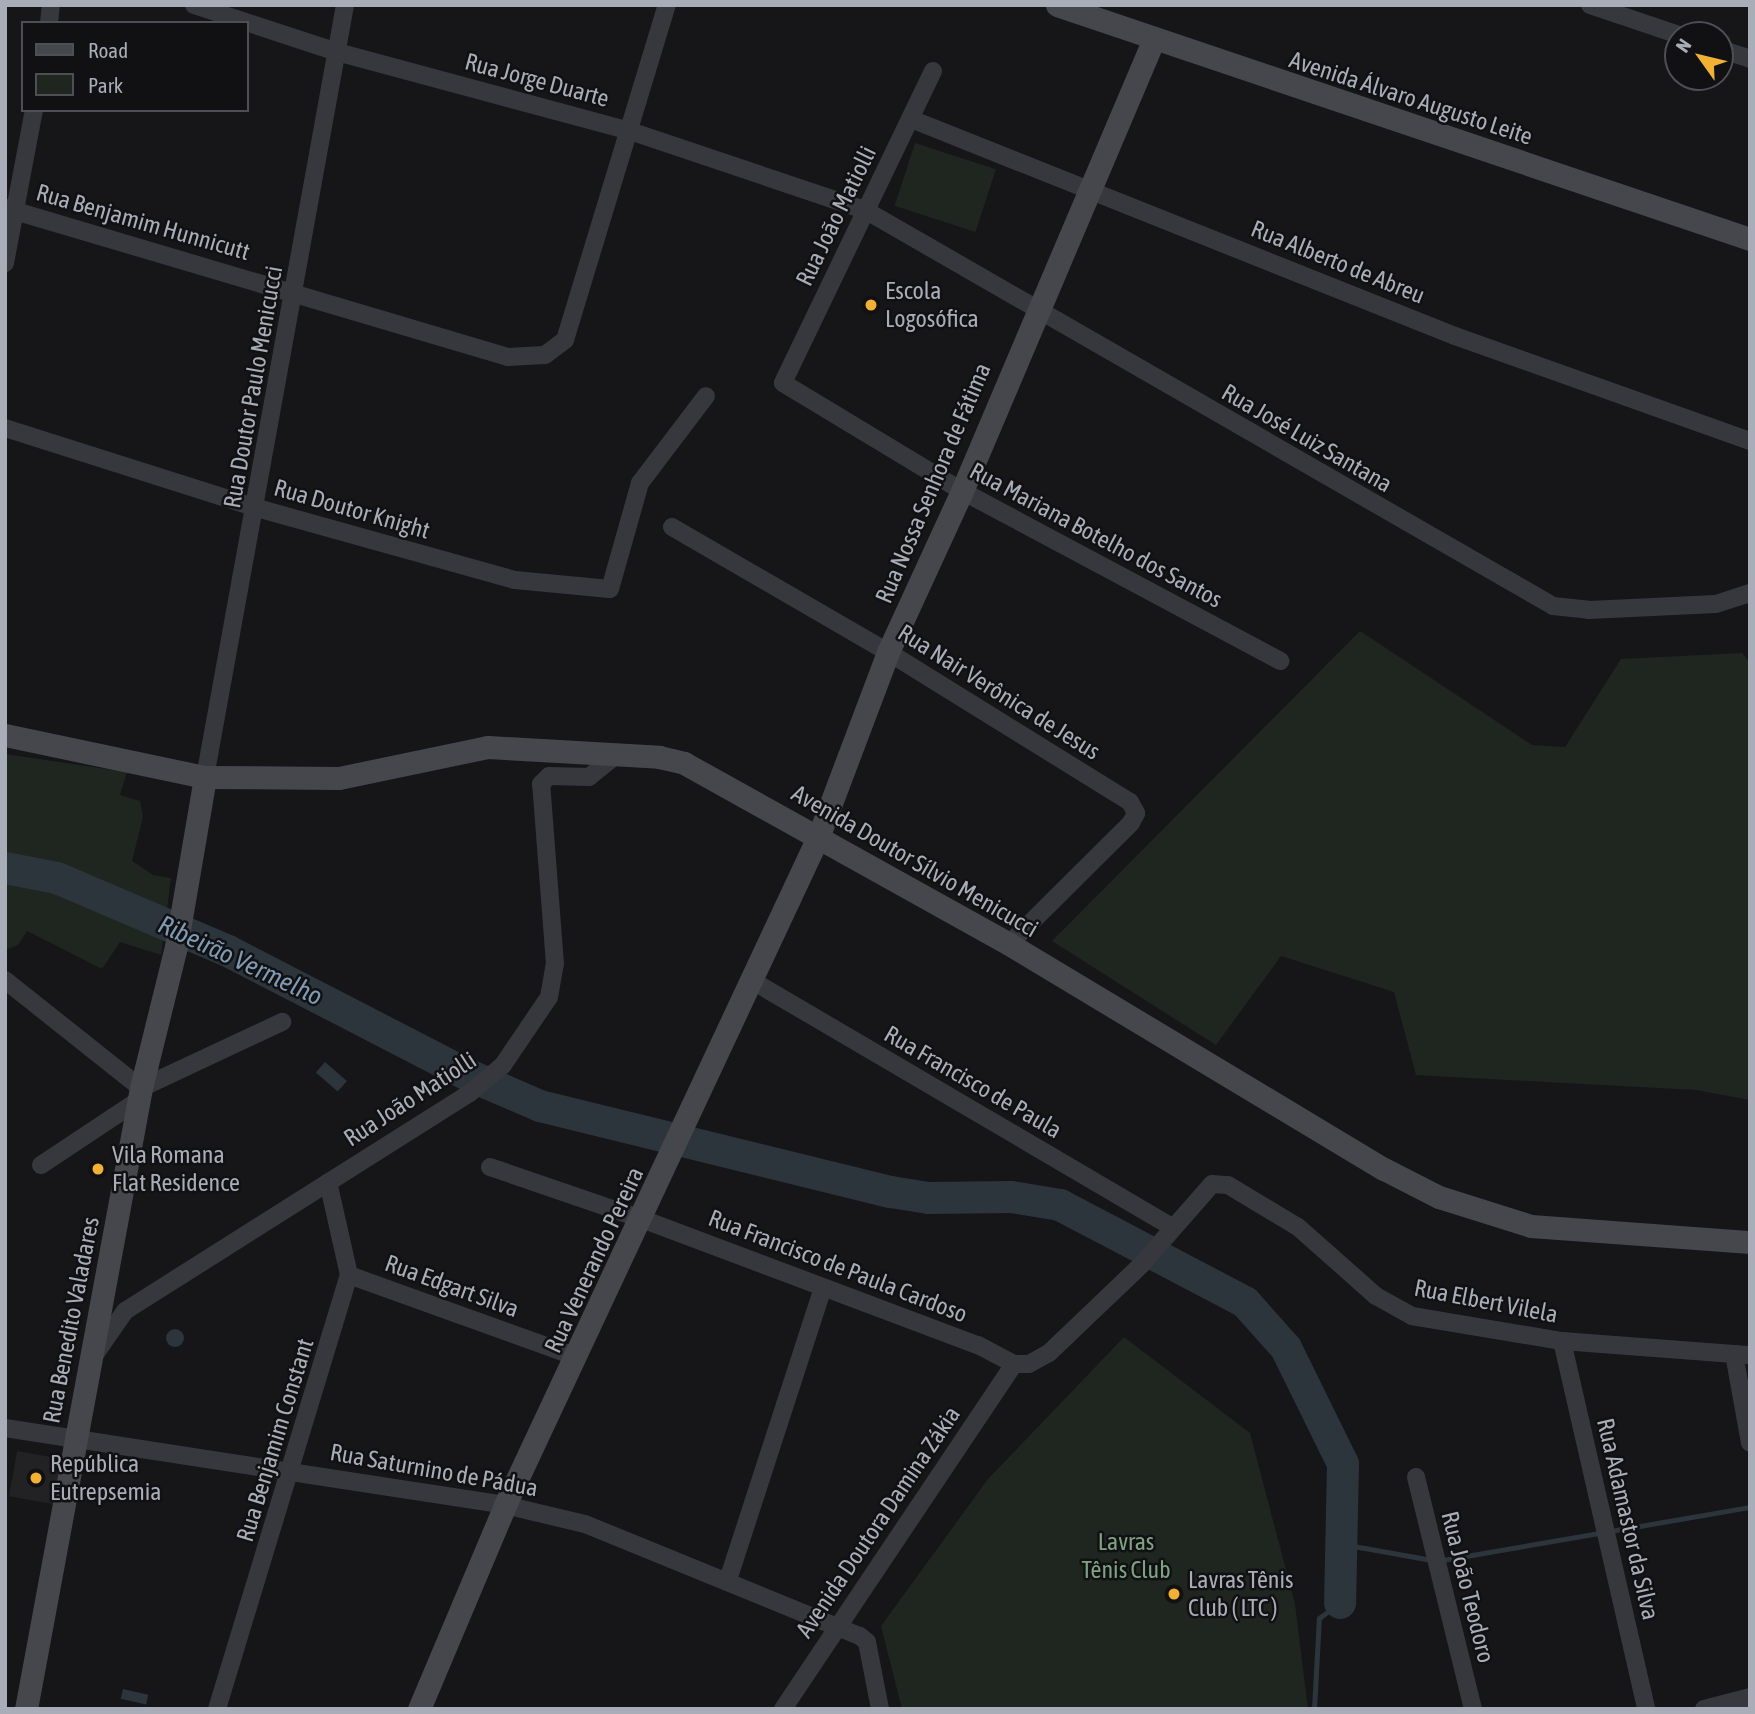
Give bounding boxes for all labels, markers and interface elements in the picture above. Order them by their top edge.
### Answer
legend [21,21,248,112]
north arrow [1664,21,1734,91]
text: N [1671,35,1696,56]
text: Road [88,38,128,62]
street label: Avenida Álvaro Augusto Leite [1286,45,1536,151]
street label: Rua Jorge Duarte [462,47,612,113]
text: Park [88,73,123,97]
street label: Rua João Matiolli [790,141,882,291]
street label: Rua Benjamim Hunnicutt [33,178,253,266]
street label: Rua Alberto de Abreu [1247,214,1429,310]
street label: Rua Doutor Paulo Menicucci [218,264,288,510]
place label: Escola Logosófica [885,277,979,333]
marker: Escola Logosófica [863,297,879,313]
street label: Rua Nossa Senhora de Fátima [869,359,997,607]
street label: Rua José Luiz Santana [1217,378,1397,498]
street label: Rua Mariana Botelho dos Santos [965,456,1227,614]
street label: Rua Doutor Knight [271,473,433,545]
street label: Rua Nair Verônica de Jesus [893,618,1105,766]
street label: Avenida Doutor Sílvio Menicucci [787,779,1043,943]
water label: Ribeirão Vermelho [153,909,327,1013]
street label: Rua Francisco de Paula [879,1020,1067,1144]
street label: Rua João Matiolli [338,1046,482,1152]
place label: Vila Romana Flat Residence [112,1141,240,1197]
marker: Vila Romana Flat Residence [90,1161,106,1177]
street label: Rua Venerando Pereira [538,1163,650,1357]
street label: Rua Francisco de Paula Cardoso [705,1203,971,1329]
street label: Rua Benedito Valadares [37,1214,105,1426]
street label: Rua Edgart Silva [381,1248,523,1324]
street label: Rua Elbert Vilela [1412,1273,1560,1329]
street label: Rua Benjamim Constant [230,1335,320,1545]
street label: Avenida Doutora Damina Zákia [790,1401,966,1643]
street label: Rua Adamastor da Silva [1591,1415,1665,1623]
street label: Rua Saturnino de Pádua [328,1438,540,1502]
place label: República Eutrepsemia [50,1450,161,1506]
marker: República Eutrepsemia [28,1470,44,1486]
street label: Rua João Teodoro [1435,1508,1501,1666]
park label: Lavras Tênis Club [1081,1528,1171,1584]
place label: Lavras Tênis Club ( LTC ) [1188,1566,1293,1622]
marker: Lavras Tênis Club ( LTC ) [1166,1586,1182,1602]

